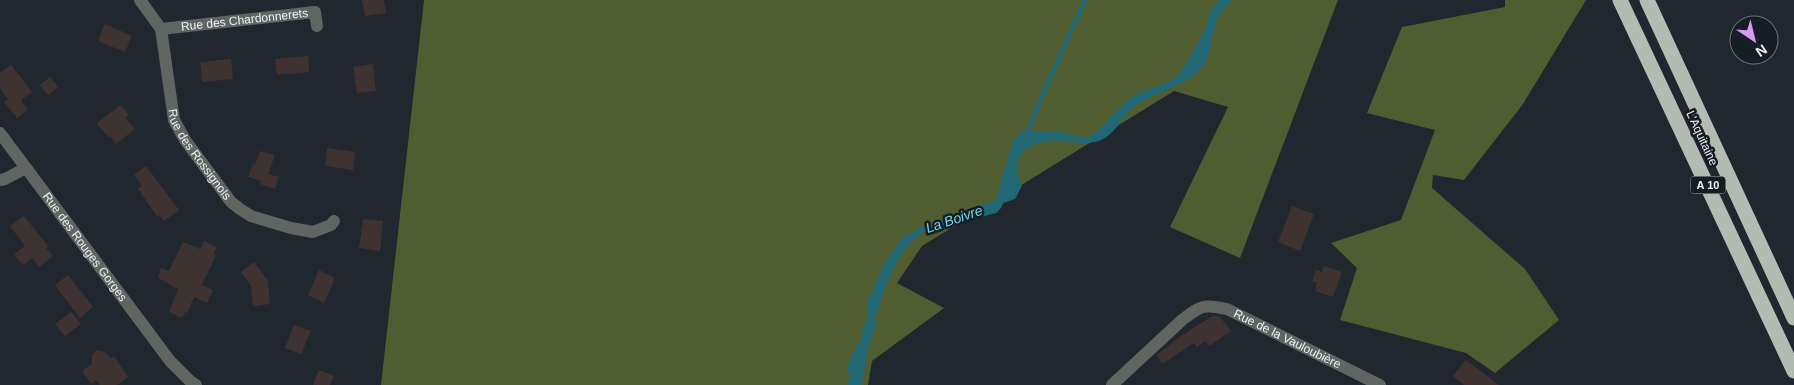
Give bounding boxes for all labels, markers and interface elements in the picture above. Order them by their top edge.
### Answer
street label: Rue des Chardonnerets [180,6,309,34]
north arrow [1729,15,1779,65]
text: N [1753,41,1770,60]
street label: Rue des Rossignols [165,108,234,203]
street label: L'Aquitaine [1683,108,1721,168]
road number: A 10 [1690,176,1726,194]
street label: Rue des Rouges Gorges [40,190,130,304]
water label: La Boivre [923,202,985,236]
street label: Rue de la Vauloubière [1231,306,1344,372]

